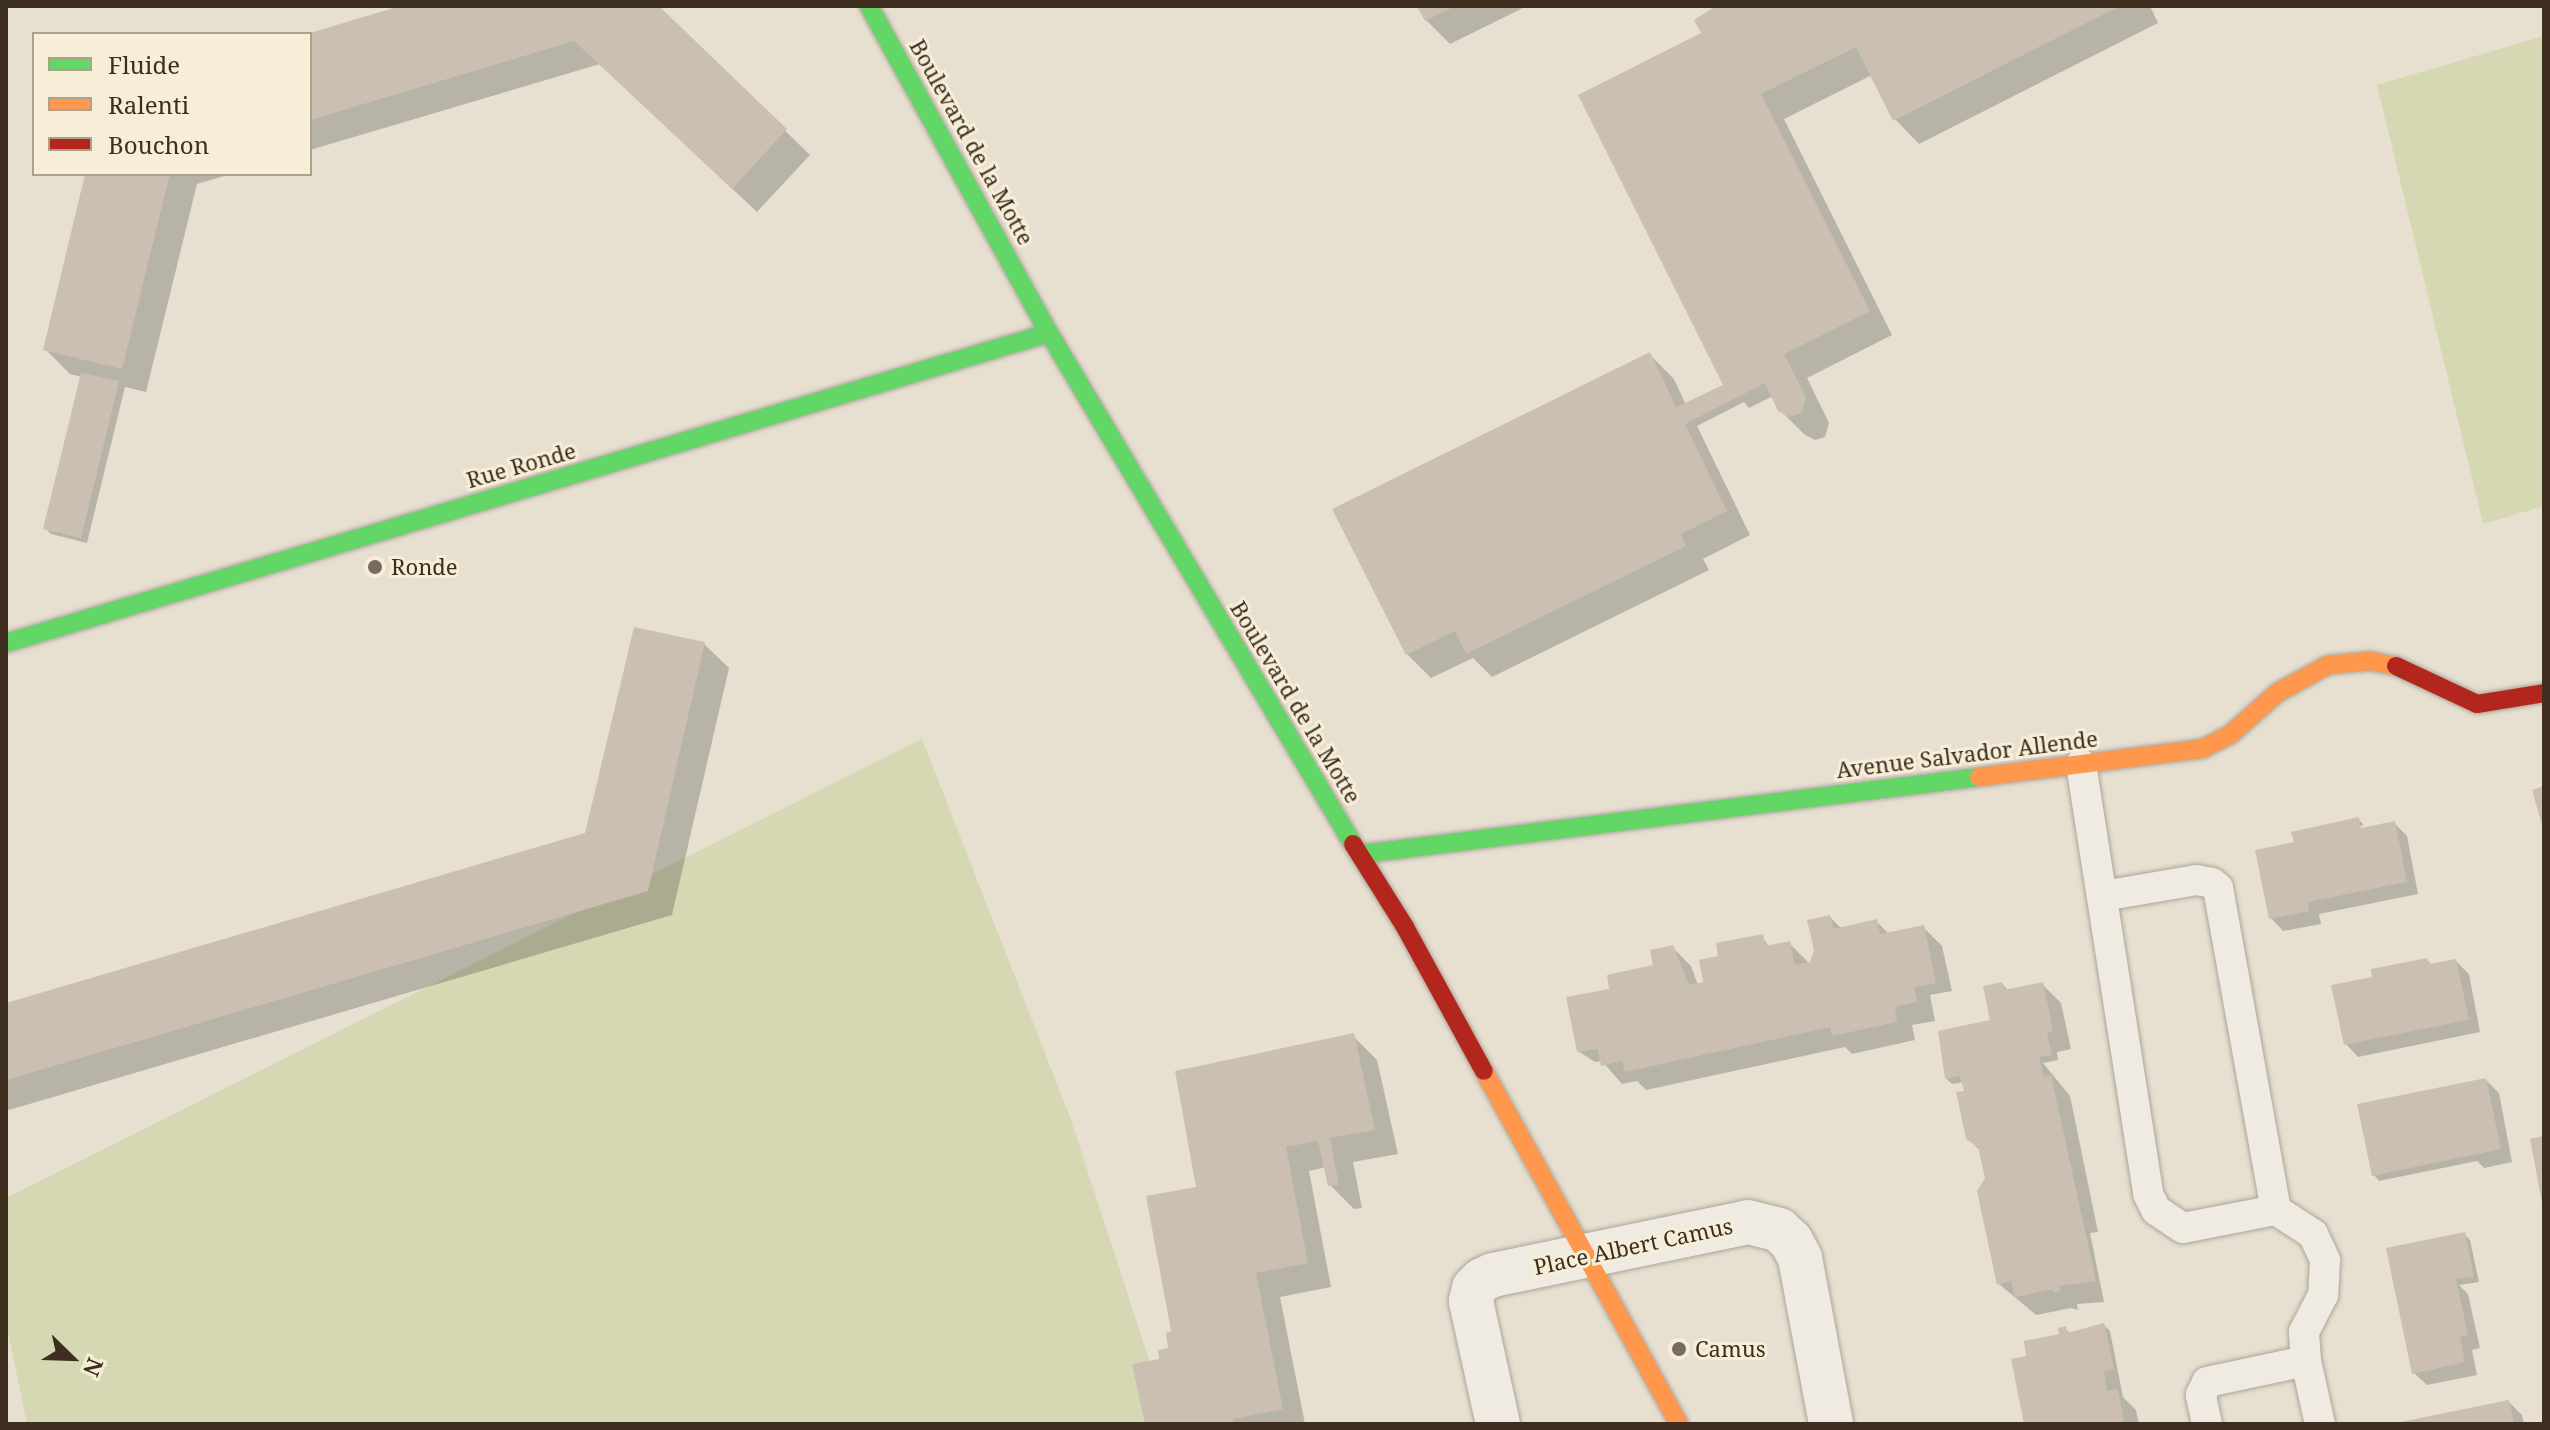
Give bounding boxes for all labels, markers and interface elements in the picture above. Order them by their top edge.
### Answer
legend [32,32,312,176]
street label: Boulevard de la Motte [904,35,1040,249]
text: Fluide [108,48,180,81]
text: Ralenti [108,88,189,121]
text: Bouchon [108,128,209,161]
street label: Rue Ronde [463,437,579,493]
place label: Ronde [391,554,458,580]
marker: Ronde [366,558,384,576]
street label: Boulevard de la Motte [1225,596,1367,808]
street label: Avenue Salvador Allende [1835,725,2099,783]
street label: Place Albert Camus [1531,1212,1735,1280]
north arrow [32,1318,112,1398]
place label: Camus [1695,1336,1766,1362]
marker: Camus [1670,1340,1688,1358]
text: N [77,1354,111,1381]

